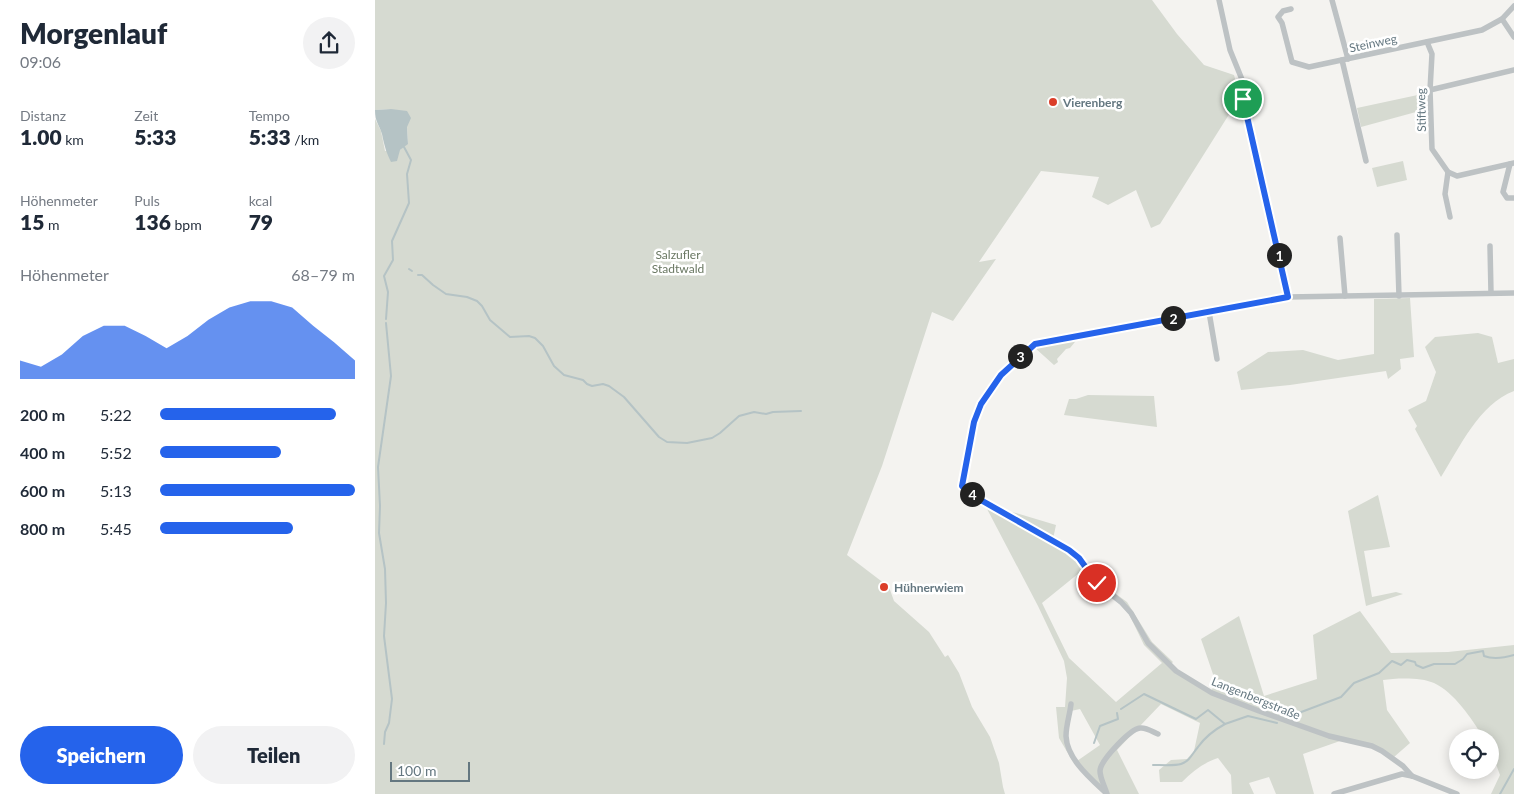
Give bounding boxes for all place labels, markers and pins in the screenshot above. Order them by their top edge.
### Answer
pin [1222,78,1264,120]
place label: Vierenberg [1062,95,1123,110]
marker: Vierenberg [1047,96,1059,108]
pin: 1 [1267,242,1291,268]
pin: 2 [1161,306,1185,330]
pin: 3 [1007,344,1033,368]
pin: 4 [959,482,985,506]
pin [1076,562,1118,604]
place label: Hühnerwiem [894,580,963,595]
marker: Hühnerwiem [878,581,890,593]

